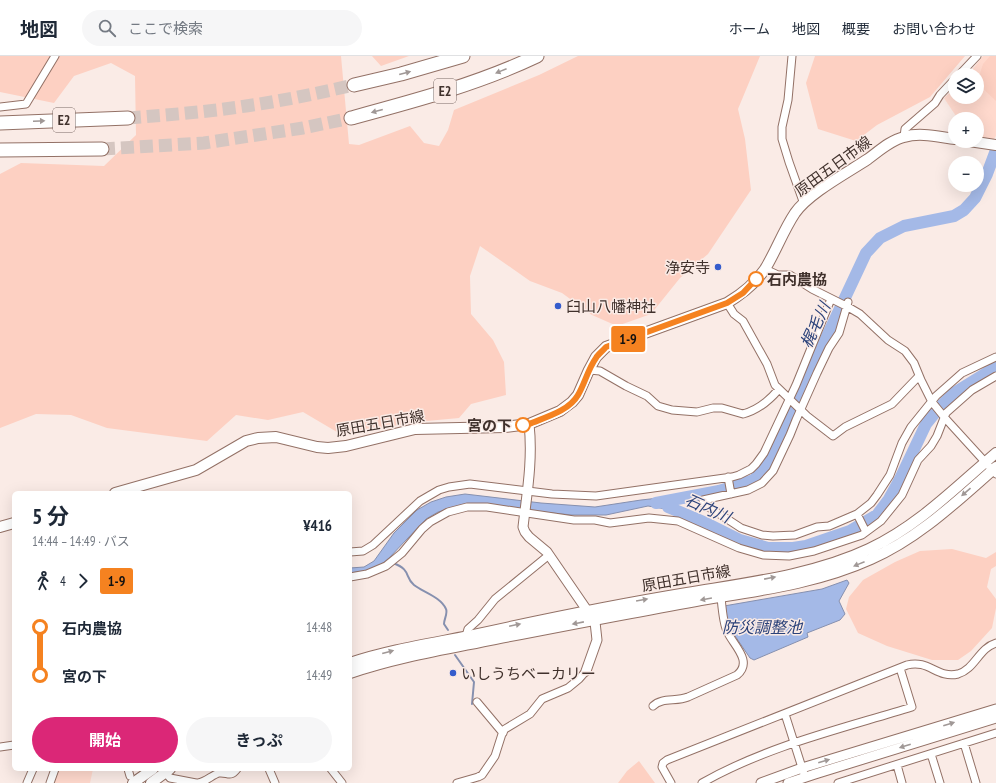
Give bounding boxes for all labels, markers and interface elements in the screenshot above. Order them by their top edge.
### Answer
search box [82,10,362,46]
text: 地図 [20,17,58,41]
icon: search [96,17,118,39]
text: ここで検索 [128,19,203,38]
text: ホーム [728,20,770,38]
text: 地図 [792,20,820,38]
text: 概要 [842,20,870,38]
text: お問い合わせ [892,20,976,38]
one-way arrow [495,68,507,74]
map controls [948,68,984,192]
button: layers [948,68,984,104]
one-way arrow [399,69,411,75]
road number: E2 [434,79,456,103]
road number: E2 [53,108,75,132]
one-way arrow [371,108,383,114]
button: + [948,112,984,148]
one-way arrow [33,118,45,125]
street label: 原田五日市線 [791,132,875,200]
button: − [948,156,984,192]
place label: 浄安寺 [665,258,710,277]
marker: 浄安寺 [713,262,723,272]
place label: 石内農協 [767,270,827,289]
marker: 石内農協 [748,271,764,287]
place label: 臼山八幡神社 [566,297,656,316]
water label: 梶毛川 [796,297,835,351]
marker: 臼山八幡神社 [553,301,563,311]
line badge: 1-9 [605,326,651,352]
text: 1-9 [619,330,637,348]
street label: 原田五日市線 [334,406,426,440]
place label: 宮の下 [467,416,512,435]
marker: 宮の下 [515,417,531,433]
one-way arrow [962,487,971,496]
water label: 石内川 [682,489,736,528]
text: 5 分 [32,502,69,530]
text: ¥416 [303,516,332,535]
text: 14:44 – 14:49 · バス [32,533,130,550]
street label: 原田五日市線 [640,561,732,595]
one-way arrow [853,562,865,568]
icon: walk [32,570,54,592]
icon: forward [72,570,94,592]
text: 1-9 [108,572,125,590]
text: 4 [60,573,66,590]
one-way arrow [764,575,776,581]
one-way arrow [636,597,648,603]
one-way arrow [700,597,712,603]
water label: 防災調整池 [722,617,804,637]
text: 石内農協 [62,619,122,638]
text: 14:48 [306,619,332,636]
one-way arrow [572,620,584,626]
one-way arrow [509,622,521,628]
one-way arrow [381,649,394,655]
place label: いしうちベーカリー [461,664,596,683]
text: 宮の下 [62,667,107,686]
text: 14:49 [306,667,332,684]
marker: いしうちベーカリー [448,668,458,678]
button: 開始 [32,717,178,763]
button: きっぷ [186,717,332,763]
one-way arrow [943,721,955,727]
one-way arrow [899,743,911,749]
one-way arrow [818,758,830,764]

